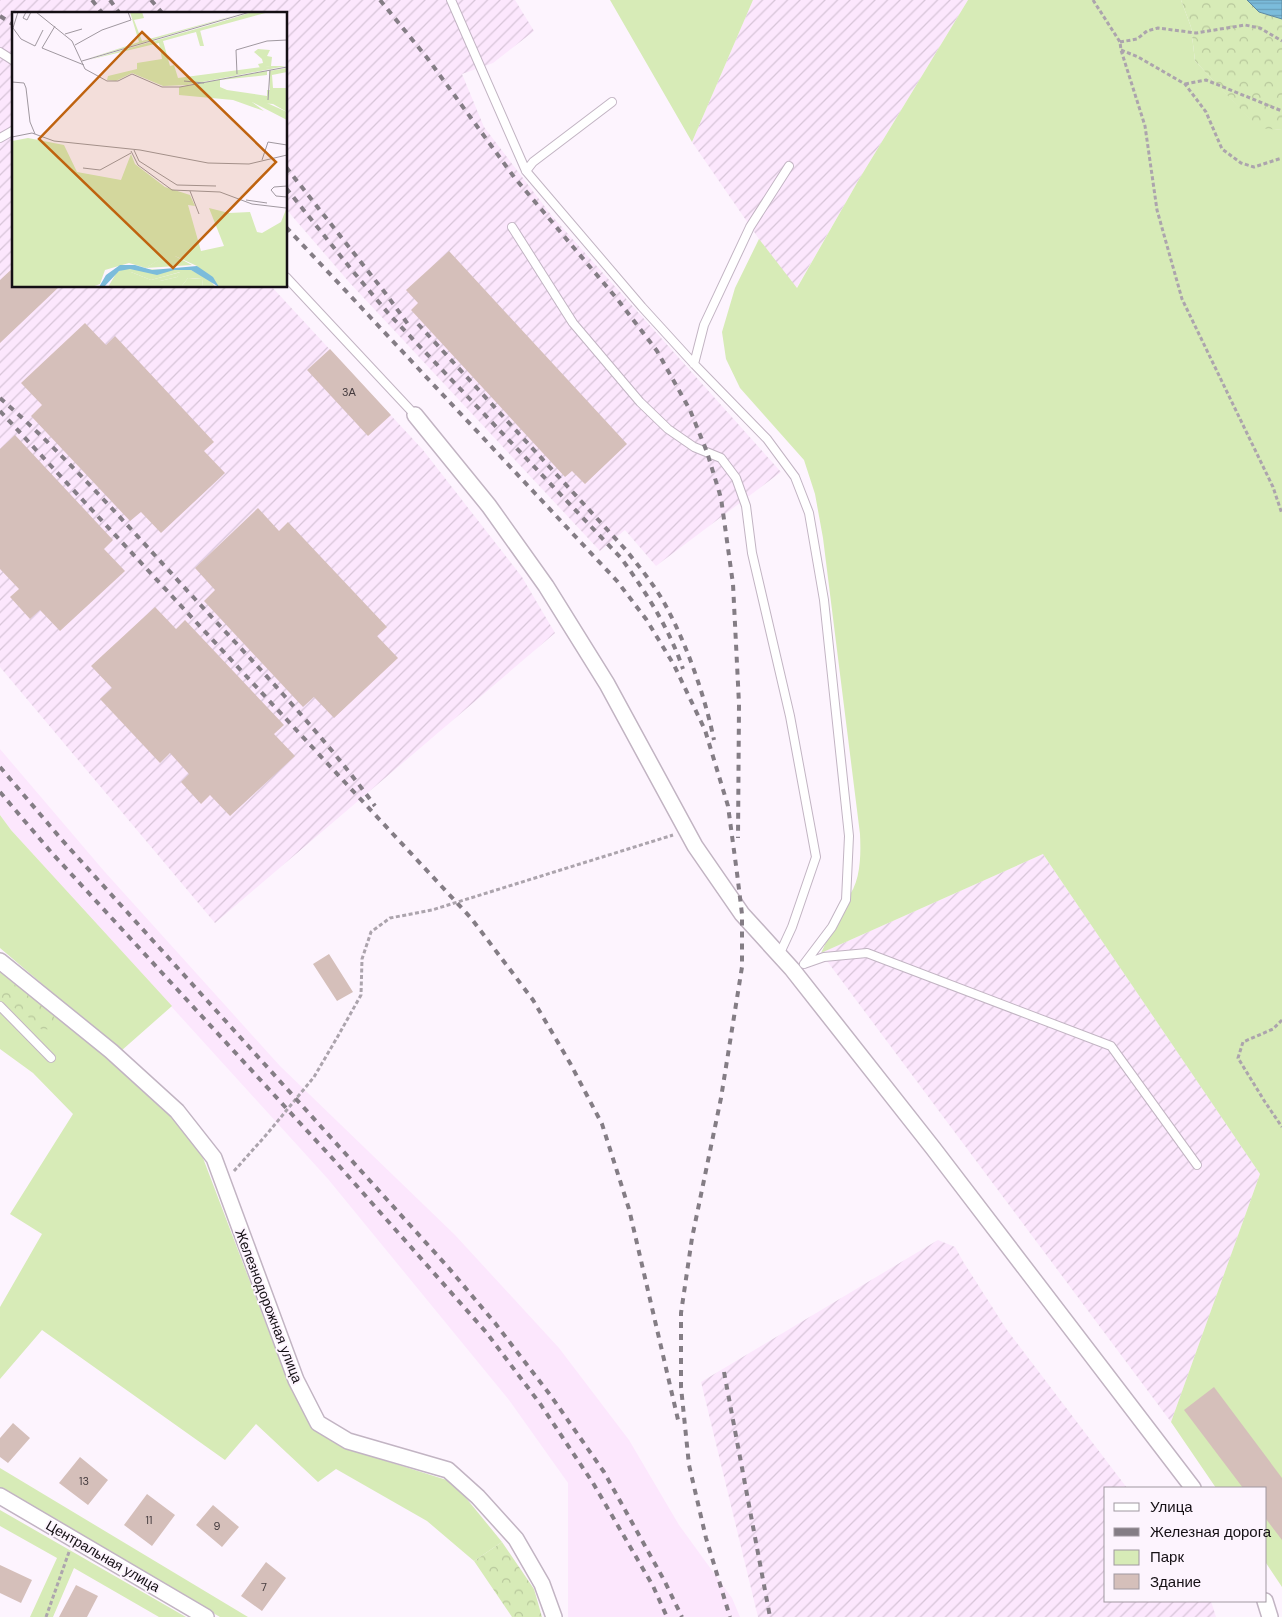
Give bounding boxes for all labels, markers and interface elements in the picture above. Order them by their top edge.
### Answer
inset map [12,12,288,288]
house number: 3А [342,385,357,399]
street label: Железнодорожная улица [231,1226,307,1386]
house number: 13 [79,1474,89,1488]
legend [1104,1487,1267,1602]
text: Улица [1150,1497,1193,1517]
house number: 11 [146,1513,152,1527]
street label: Центральная улица [43,1516,163,1596]
house number: 9 [214,1519,221,1533]
text: Железная дорога [1150,1522,1272,1542]
text: Парк [1150,1547,1184,1567]
text: Здание [1150,1572,1201,1592]
house number: 7 [261,1580,267,1594]

